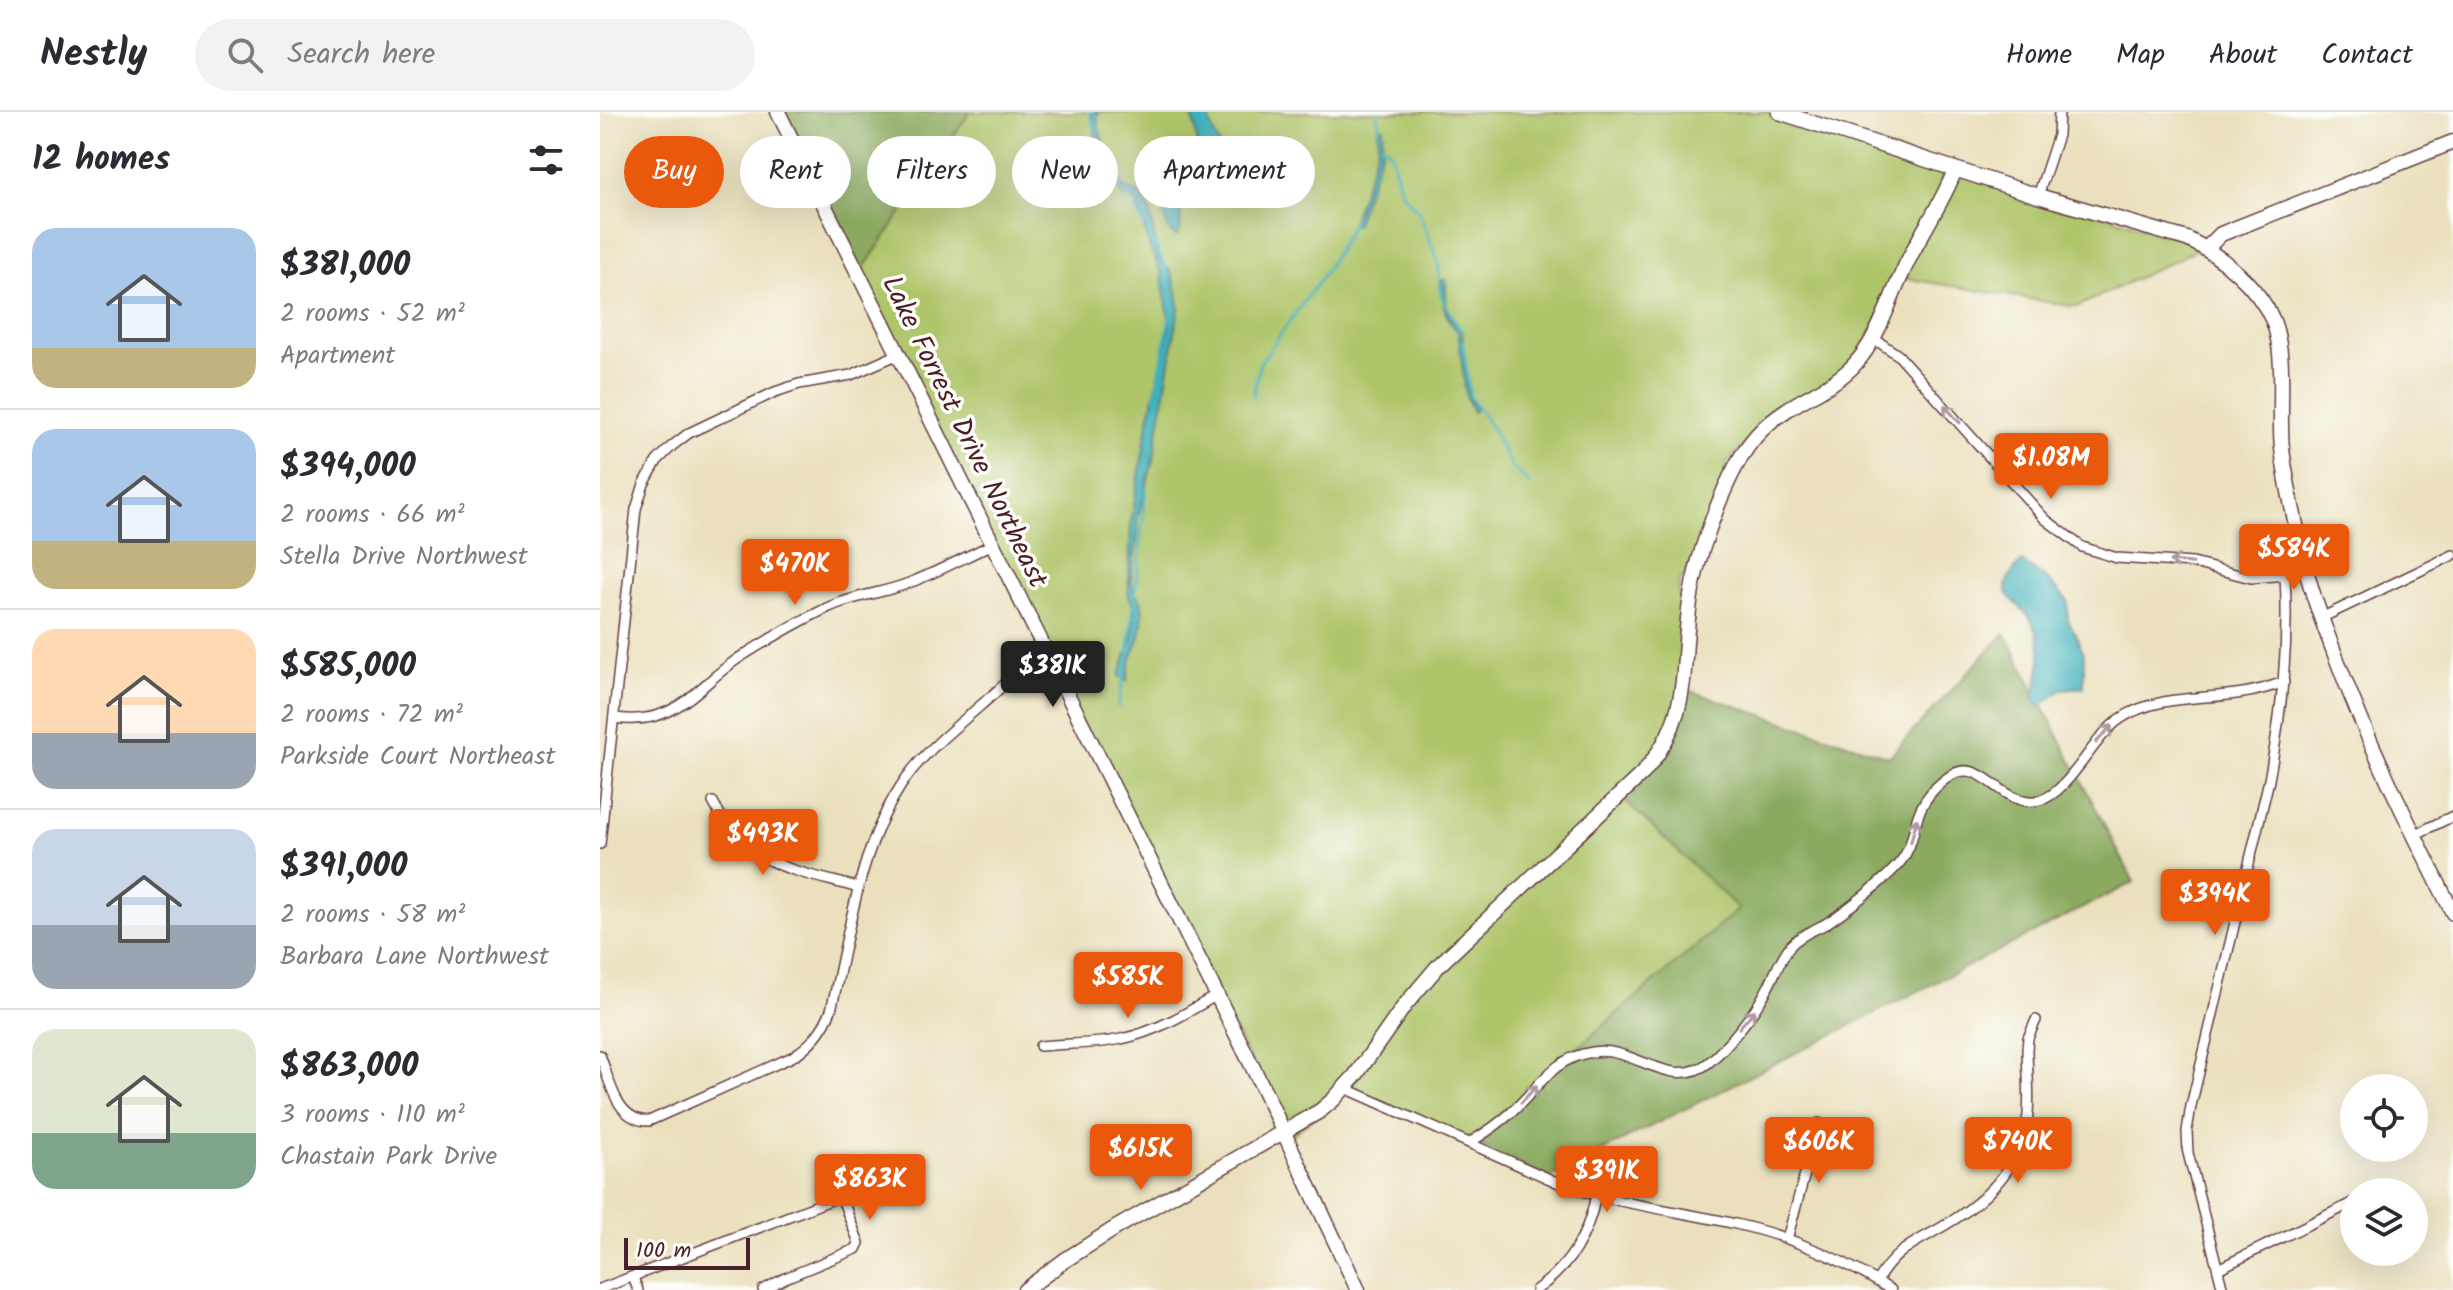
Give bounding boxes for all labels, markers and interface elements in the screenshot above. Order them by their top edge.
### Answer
search box [195,19,755,91]
text: Nestly [40,25,147,85]
text: Search here [287,31,435,79]
icon: search [223,33,267,77]
text: Home [2006,33,2072,78]
text: Map [2116,33,2165,78]
text: About [2209,33,2277,78]
text: Contact [2321,33,2413,78]
text: 12 homes [32,133,170,187]
chip: Buy [624,136,724,208]
chip: Rent [740,136,851,208]
chip: Filters [867,136,996,208]
chip: New [1012,136,1118,208]
chip: Apartment [1134,136,1315,208]
icon: filters [524,138,568,182]
text: $381,000 [280,239,410,293]
icon: home [96,260,192,356]
street label: Lake Forrest Drive Northeast [868,268,1060,597]
text: 2 rooms · 52 m² [280,293,465,335]
text: Apartment [280,335,395,377]
one-way arrow [1943,404,1961,424]
pin: $1.08M [1986,433,2116,501]
text: $1.08M [2012,438,2090,480]
text: $394,000 [280,440,416,494]
icon: home [96,461,192,557]
text: 2 rooms · 66 m² [280,494,465,536]
pin: $584K [2238,524,2350,592]
text: $584K [2257,529,2331,571]
text: Stella Drive Northwest [280,536,528,578]
pin: $470K [739,539,851,607]
text: $470K [760,544,830,586]
one-way arrow [2168,555,2194,570]
text: $585,000 [280,640,416,694]
pin: $381K [997,641,1109,709]
text: $381K [1019,646,1087,688]
icon: home [96,661,192,757]
text: 2 rooms · 72 m² [280,694,463,736]
one-way arrow [2095,724,2114,744]
text: Parkside Court Northeast [280,736,555,778]
pin: $493K [707,809,819,877]
text: $493K [727,814,799,856]
one-way arrow [1908,817,1923,843]
text: $391,000 [280,840,407,894]
icon: home [96,861,192,957]
pin: $394K [2159,869,2271,937]
text: $394K [2179,874,2251,916]
text: 2 rooms · 58 m² [280,894,465,936]
text: Barbara Lane Northwest [280,936,549,978]
pin: $585K [1072,952,1184,1020]
text: $585K [1092,957,1164,999]
one-way arrow [1738,1009,1756,1029]
text: $863,000 [280,1040,418,1094]
icon: home [96,1061,192,1157]
map controls [2340,1074,2428,1266]
button: locate [2340,1074,2428,1162]
one-way arrow [1519,1085,1537,1105]
text: 3 rooms · 110 m² [280,1094,465,1136]
pin: $606K [1763,1117,1875,1185]
pin: $740K [1962,1117,2074,1185]
text: $606K [1783,1122,1855,1164]
text: $740K [1983,1122,2053,1164]
pin: $615K [1085,1124,1197,1192]
text: $615K [1108,1129,1174,1171]
text: Chastain Park Drive [280,1136,497,1178]
pin: $391K [1551,1146,1663,1214]
text: $391K [1574,1151,1640,1193]
pin: $863K [814,1154,926,1222]
text: $863K [833,1159,907,1201]
button: layers [2340,1178,2428,1266]
scale bar [624,1234,750,1270]
text: 100 m [636,1234,691,1269]

